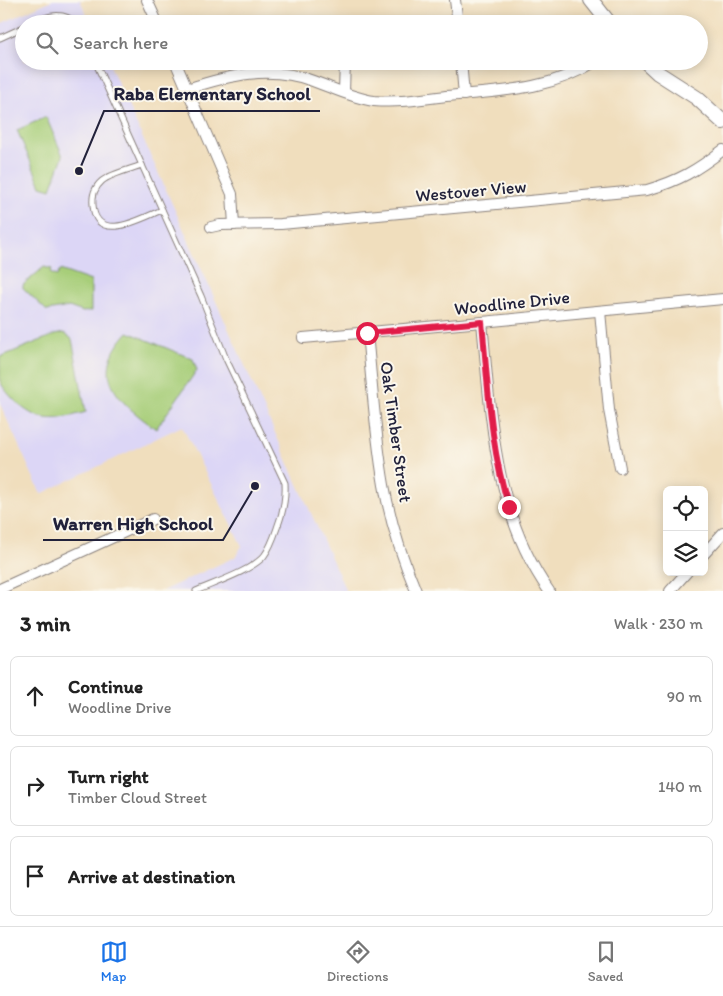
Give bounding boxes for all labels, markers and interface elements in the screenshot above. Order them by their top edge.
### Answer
search box [15,15,708,70]
icon: search [33,29,61,57]
text: Search here [73,31,168,54]
callout: Raba Elementary School [104,77,320,111]
text: Raba Elementary School [113,82,311,105]
street label: Westover View [415,175,527,207]
street label: Woodline Drive [453,286,571,320]
route start [356,322,379,345]
street label: Oak Timber Street [375,360,417,504]
map controls [663,486,708,576]
button: locate [663,486,708,531]
route end [498,496,521,519]
callout: Warren High School [43,506,223,540]
text: Warren High School [53,512,214,535]
button: layers [663,531,708,576]
text: 3 min [20,611,70,636]
text: Walk · 230 m [614,614,703,633]
text: Continue [68,675,143,698]
icon: ahead [21,682,49,710]
text: 90 m [667,687,702,706]
text: Woodline Drive [68,698,171,717]
text: Turn right [68,765,149,788]
icon: right [21,772,49,800]
text: 140 m [658,777,702,796]
text: Timber Cloud Street [68,788,207,807]
icon: arrive [21,862,49,890]
text: Arrive at destination [68,865,235,888]
tab: Map [100,938,128,985]
tab: Directions [327,938,388,985]
tab: Saved [588,938,623,985]

